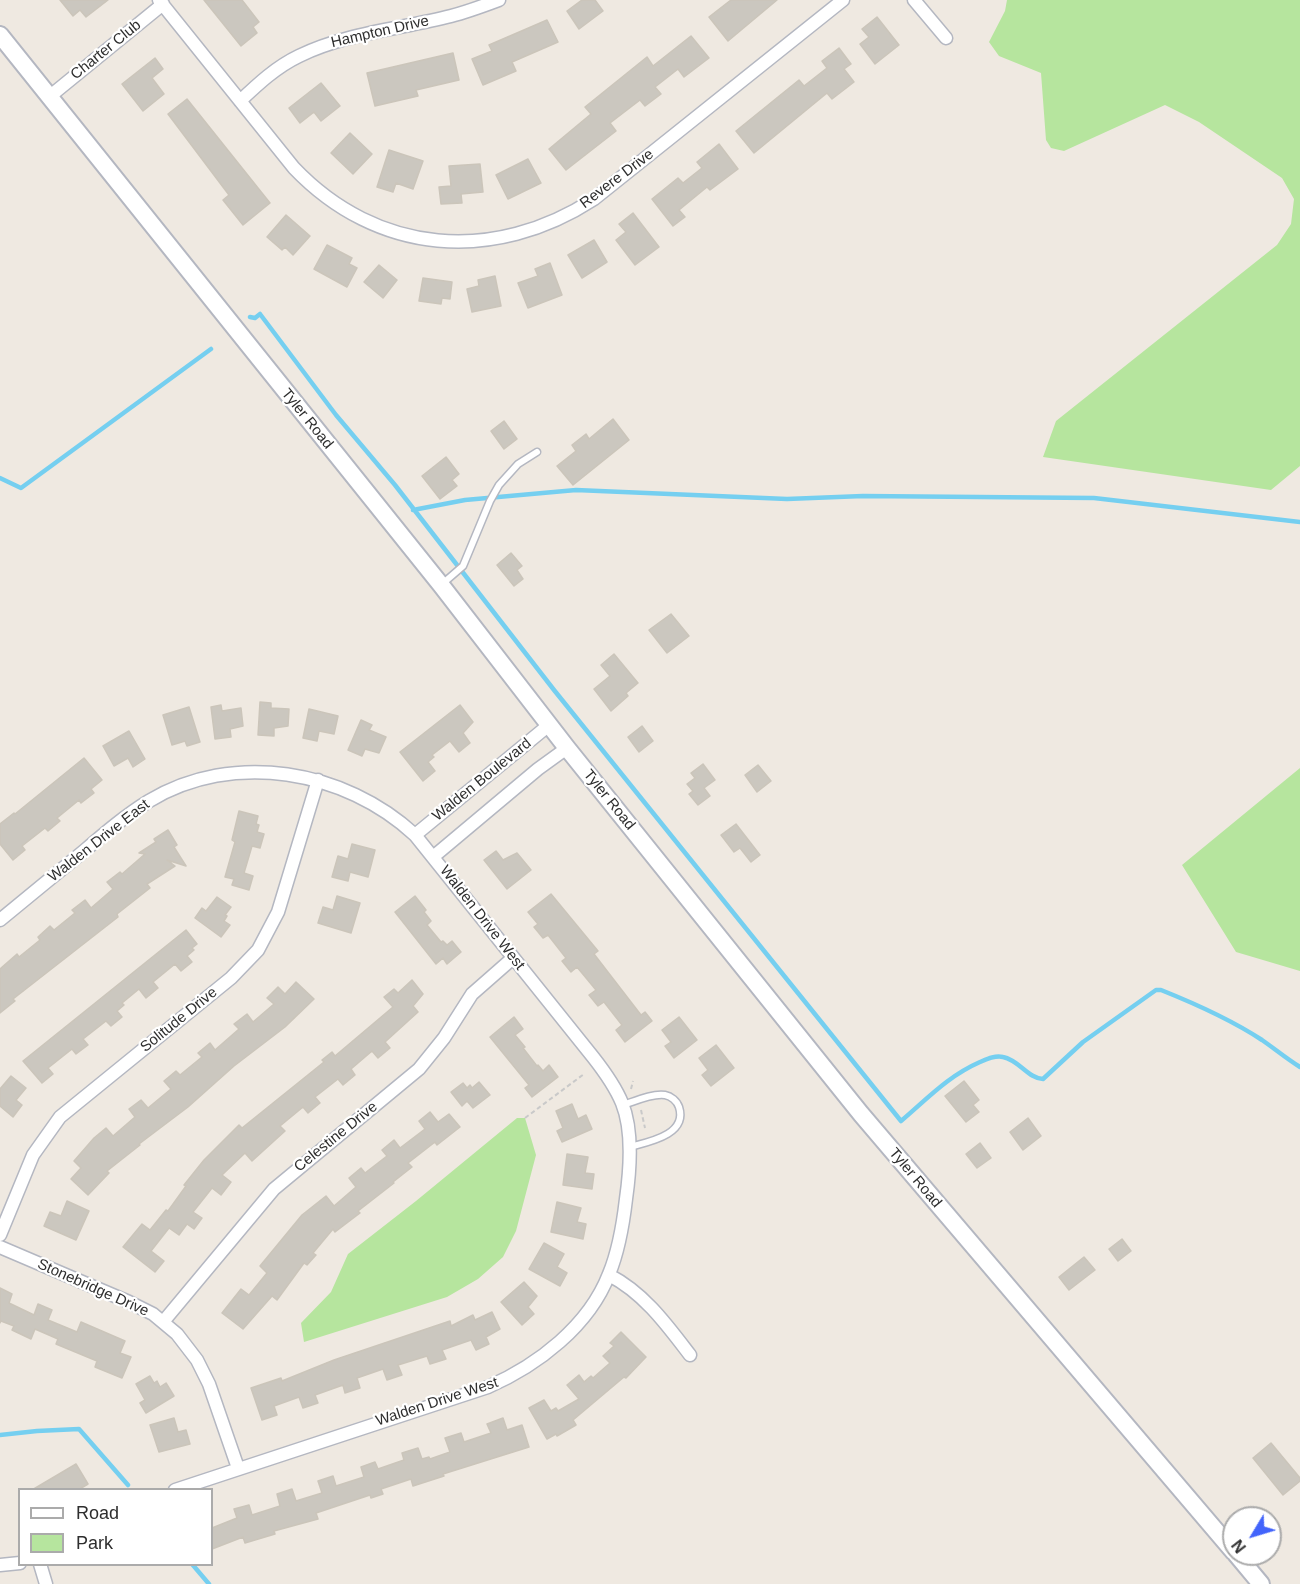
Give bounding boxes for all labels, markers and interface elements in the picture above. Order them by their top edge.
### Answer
street label: Hampton Drive [329,12,431,52]
street label: Charter Club [67,16,145,84]
street label: Revere Drive [577,145,657,213]
street label: Tyler Road [277,385,337,453]
street label: Walden Boulevard [429,735,535,825]
street label: Tyler Road [579,766,639,834]
street label: Walden Drive East [45,796,153,886]
street label: Walden Drive West [436,862,528,974]
street label: Solitude Drive [137,984,221,1056]
street label: Celestine Drive [291,1098,381,1176]
street label: Tyler Road [885,1144,945,1212]
street label: Stonebridge Drive [34,1255,152,1321]
street label: Walden Drive West [374,1374,500,1430]
legend [18,1488,213,1566]
text: Road [76,1503,119,1523]
north arrow [1222,1506,1282,1566]
text: Park [76,1533,113,1553]
text: N [1229,1536,1249,1556]

